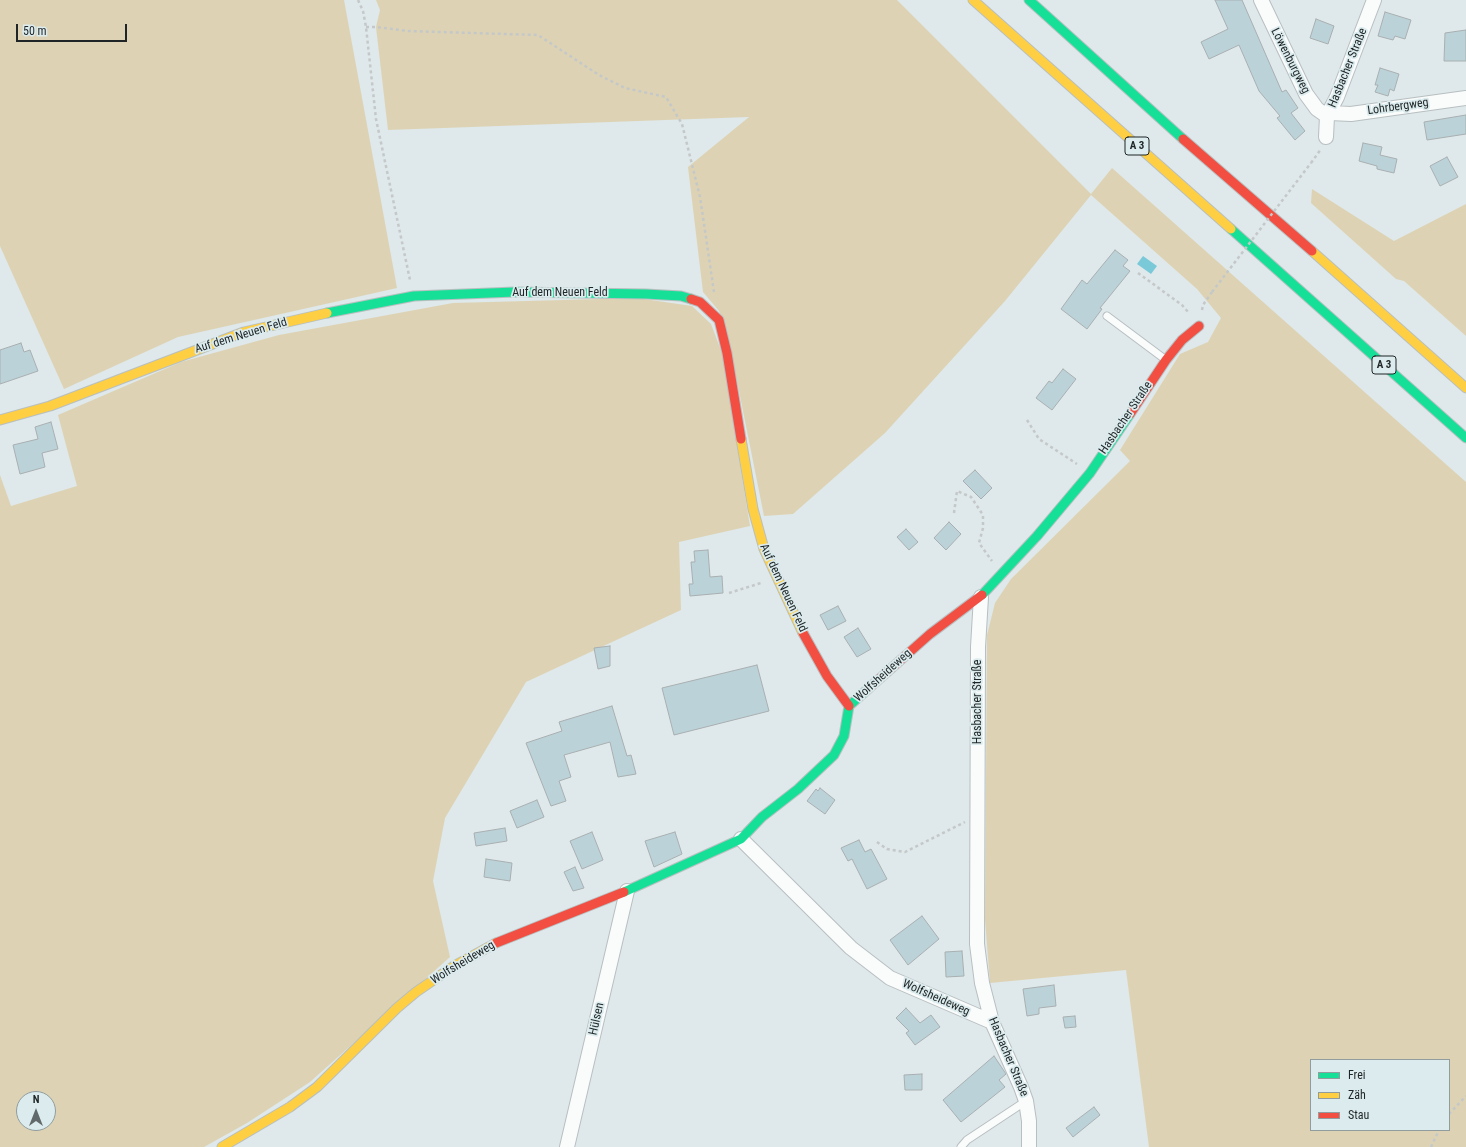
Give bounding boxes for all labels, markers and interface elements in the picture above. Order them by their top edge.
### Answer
scale bar [18,16,129,42]
text: 50 m [23,24,47,38]
street label: Löwenburgweg [1267,26,1313,96]
street label: Hasbacher Straße [1325,26,1371,110]
street label: Lohrbergweg [1367,96,1429,118]
road number: A 3 [1125,137,1149,155]
street label: Auf dem Neuen Feld [512,286,608,300]
street label: Auf dem Neuen Feld [193,315,289,357]
road number: A 3 [1372,356,1396,374]
street label: Hasbacher Straße [1096,379,1156,457]
street label: Auf dem Neuen Feld [756,542,810,634]
street label: Wolfsheideweg [851,647,915,705]
street label: Hasbacher Straße [971,660,985,744]
street label: Wolfsheideweg [428,938,498,988]
street label: Wolfsheideweg [900,977,972,1019]
street label: Hülsen [586,1001,608,1037]
street label: Hasbacher Straße [985,1015,1031,1099]
legend [1310,1059,1450,1131]
text: Frei [1348,1068,1366,1082]
text: Zäh [1348,1088,1366,1102]
north arrow [16,1091,56,1131]
text: N [33,1093,39,1106]
text: Stau [1348,1108,1369,1122]

